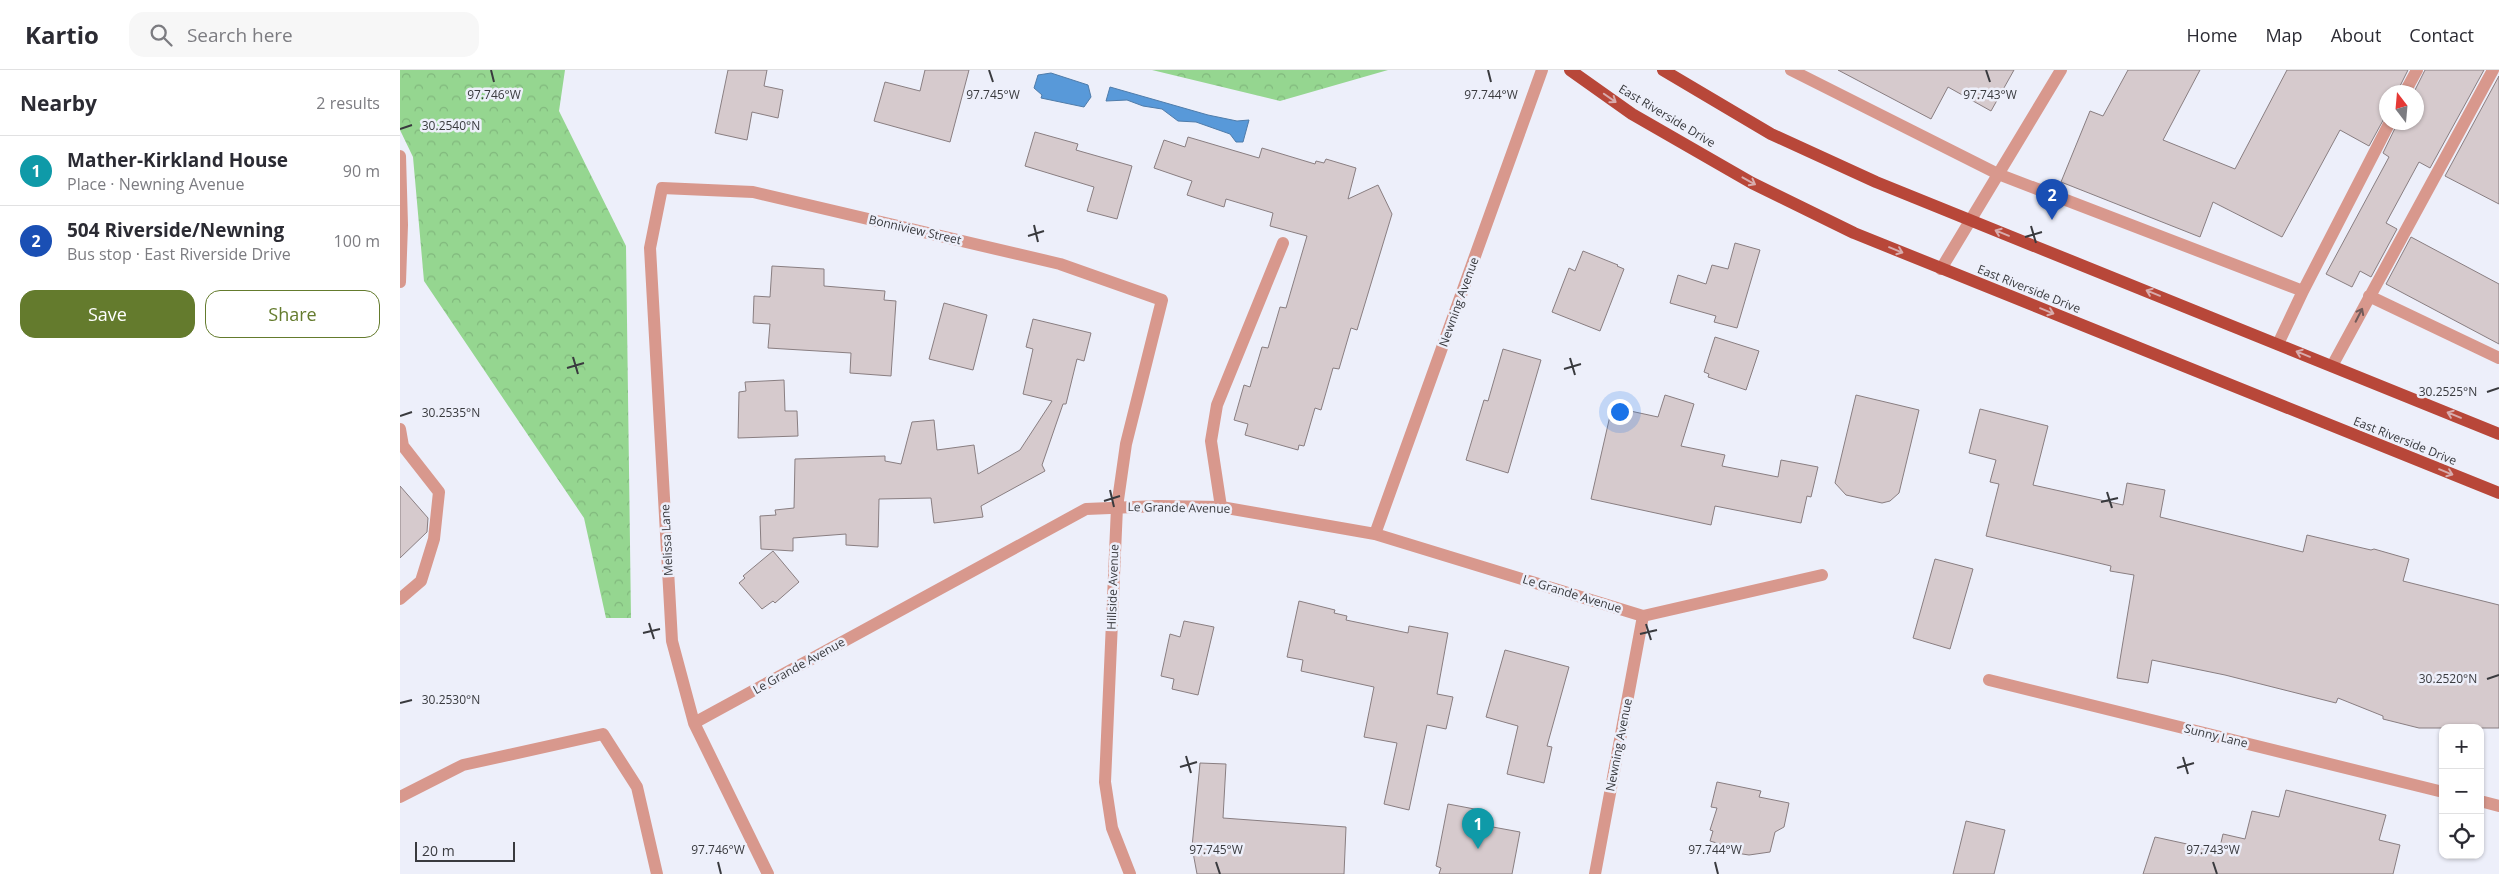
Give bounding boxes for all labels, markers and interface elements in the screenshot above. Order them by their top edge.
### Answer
search box [129,12,479,57]
text: Kartio [25,18,99,51]
icon: search [147,21,175,49]
text: Search here [187,22,293,48]
text: Home [2187,23,2237,47]
text: Map [2265,23,2303,47]
text: About [2331,23,2381,47]
text: Contact [2409,23,2474,47]
street label: East Riverside Drive [1616,80,1719,151]
north arrow [2379,85,2424,130]
text: 97.746°W [467,86,521,103]
text: 97.745°W [966,86,1020,103]
text: 97.744°W [1464,86,1518,103]
text: 97.743°W [1963,86,2017,103]
text: Nearby [20,89,97,117]
text: 2 results [316,92,380,114]
one-way arrow [1603,93,1617,103]
text: 30.2540°N [422,117,480,134]
text: Mather-Kirkland House [67,147,288,173]
text: 1 [31,160,41,182]
text: 90 m [343,160,380,182]
text: Place · Newning Avenue [67,173,244,195]
one-way arrow [1742,176,1757,186]
pin: 2 [2036,179,2068,220]
street label: Bonniview Street [867,211,963,248]
text: 504 Riverside/Newning [67,217,284,243]
one-way arrow [1995,227,2010,237]
text: 2 [31,230,41,252]
text: 100 m [334,230,380,252]
text: Bus stop · East Riverside Drive [67,243,291,265]
one-way arrow [1888,246,1903,256]
street label: Newning Avenue [1434,254,1483,349]
street label: East Riverside Drive [1975,260,2084,317]
one-way arrow [2145,288,2160,297]
button: Save [20,290,195,338]
button: Share [205,290,380,338]
one-way arrow [2039,307,2054,316]
one-way arrow [2354,308,2364,323]
one-way arrow [2296,349,2311,359]
text: 30.2525°N [2419,383,2477,400]
your location [1607,399,1633,425]
text: 30.2535°N [422,404,480,421]
one-way arrow [2447,410,2462,420]
street label: East Riverside Drive [2351,412,2460,469]
one-way arrow [2437,468,2453,477]
street label: Le Grande Avenue [1127,498,1231,517]
street label: Melissa Lane [656,503,677,576]
street label: Hillside Avenue [1103,544,1122,630]
street label: Le Grande Avenue [1521,570,1624,617]
street label: Le Grande Avenue [750,633,848,698]
text: 30.2520°N [2419,670,2477,687]
text: 30.2530°N [422,691,480,708]
street label: Newning Avenue [1601,697,1636,793]
street label: Sunny Lane [2183,719,2250,752]
map controls [2439,724,2484,859]
button: + [2439,724,2484,769]
button: − [2439,769,2484,814]
pin: 1 [1462,808,1494,849]
button: locate [2439,814,2484,859]
scale bar [415,839,515,862]
text: 20 m [422,841,455,860]
text: 97.746°W [691,841,745,858]
text: 97.745°W [1189,841,1243,858]
text: 97.744°W [1688,841,1742,858]
text: 97.743°W [2186,841,2240,858]

